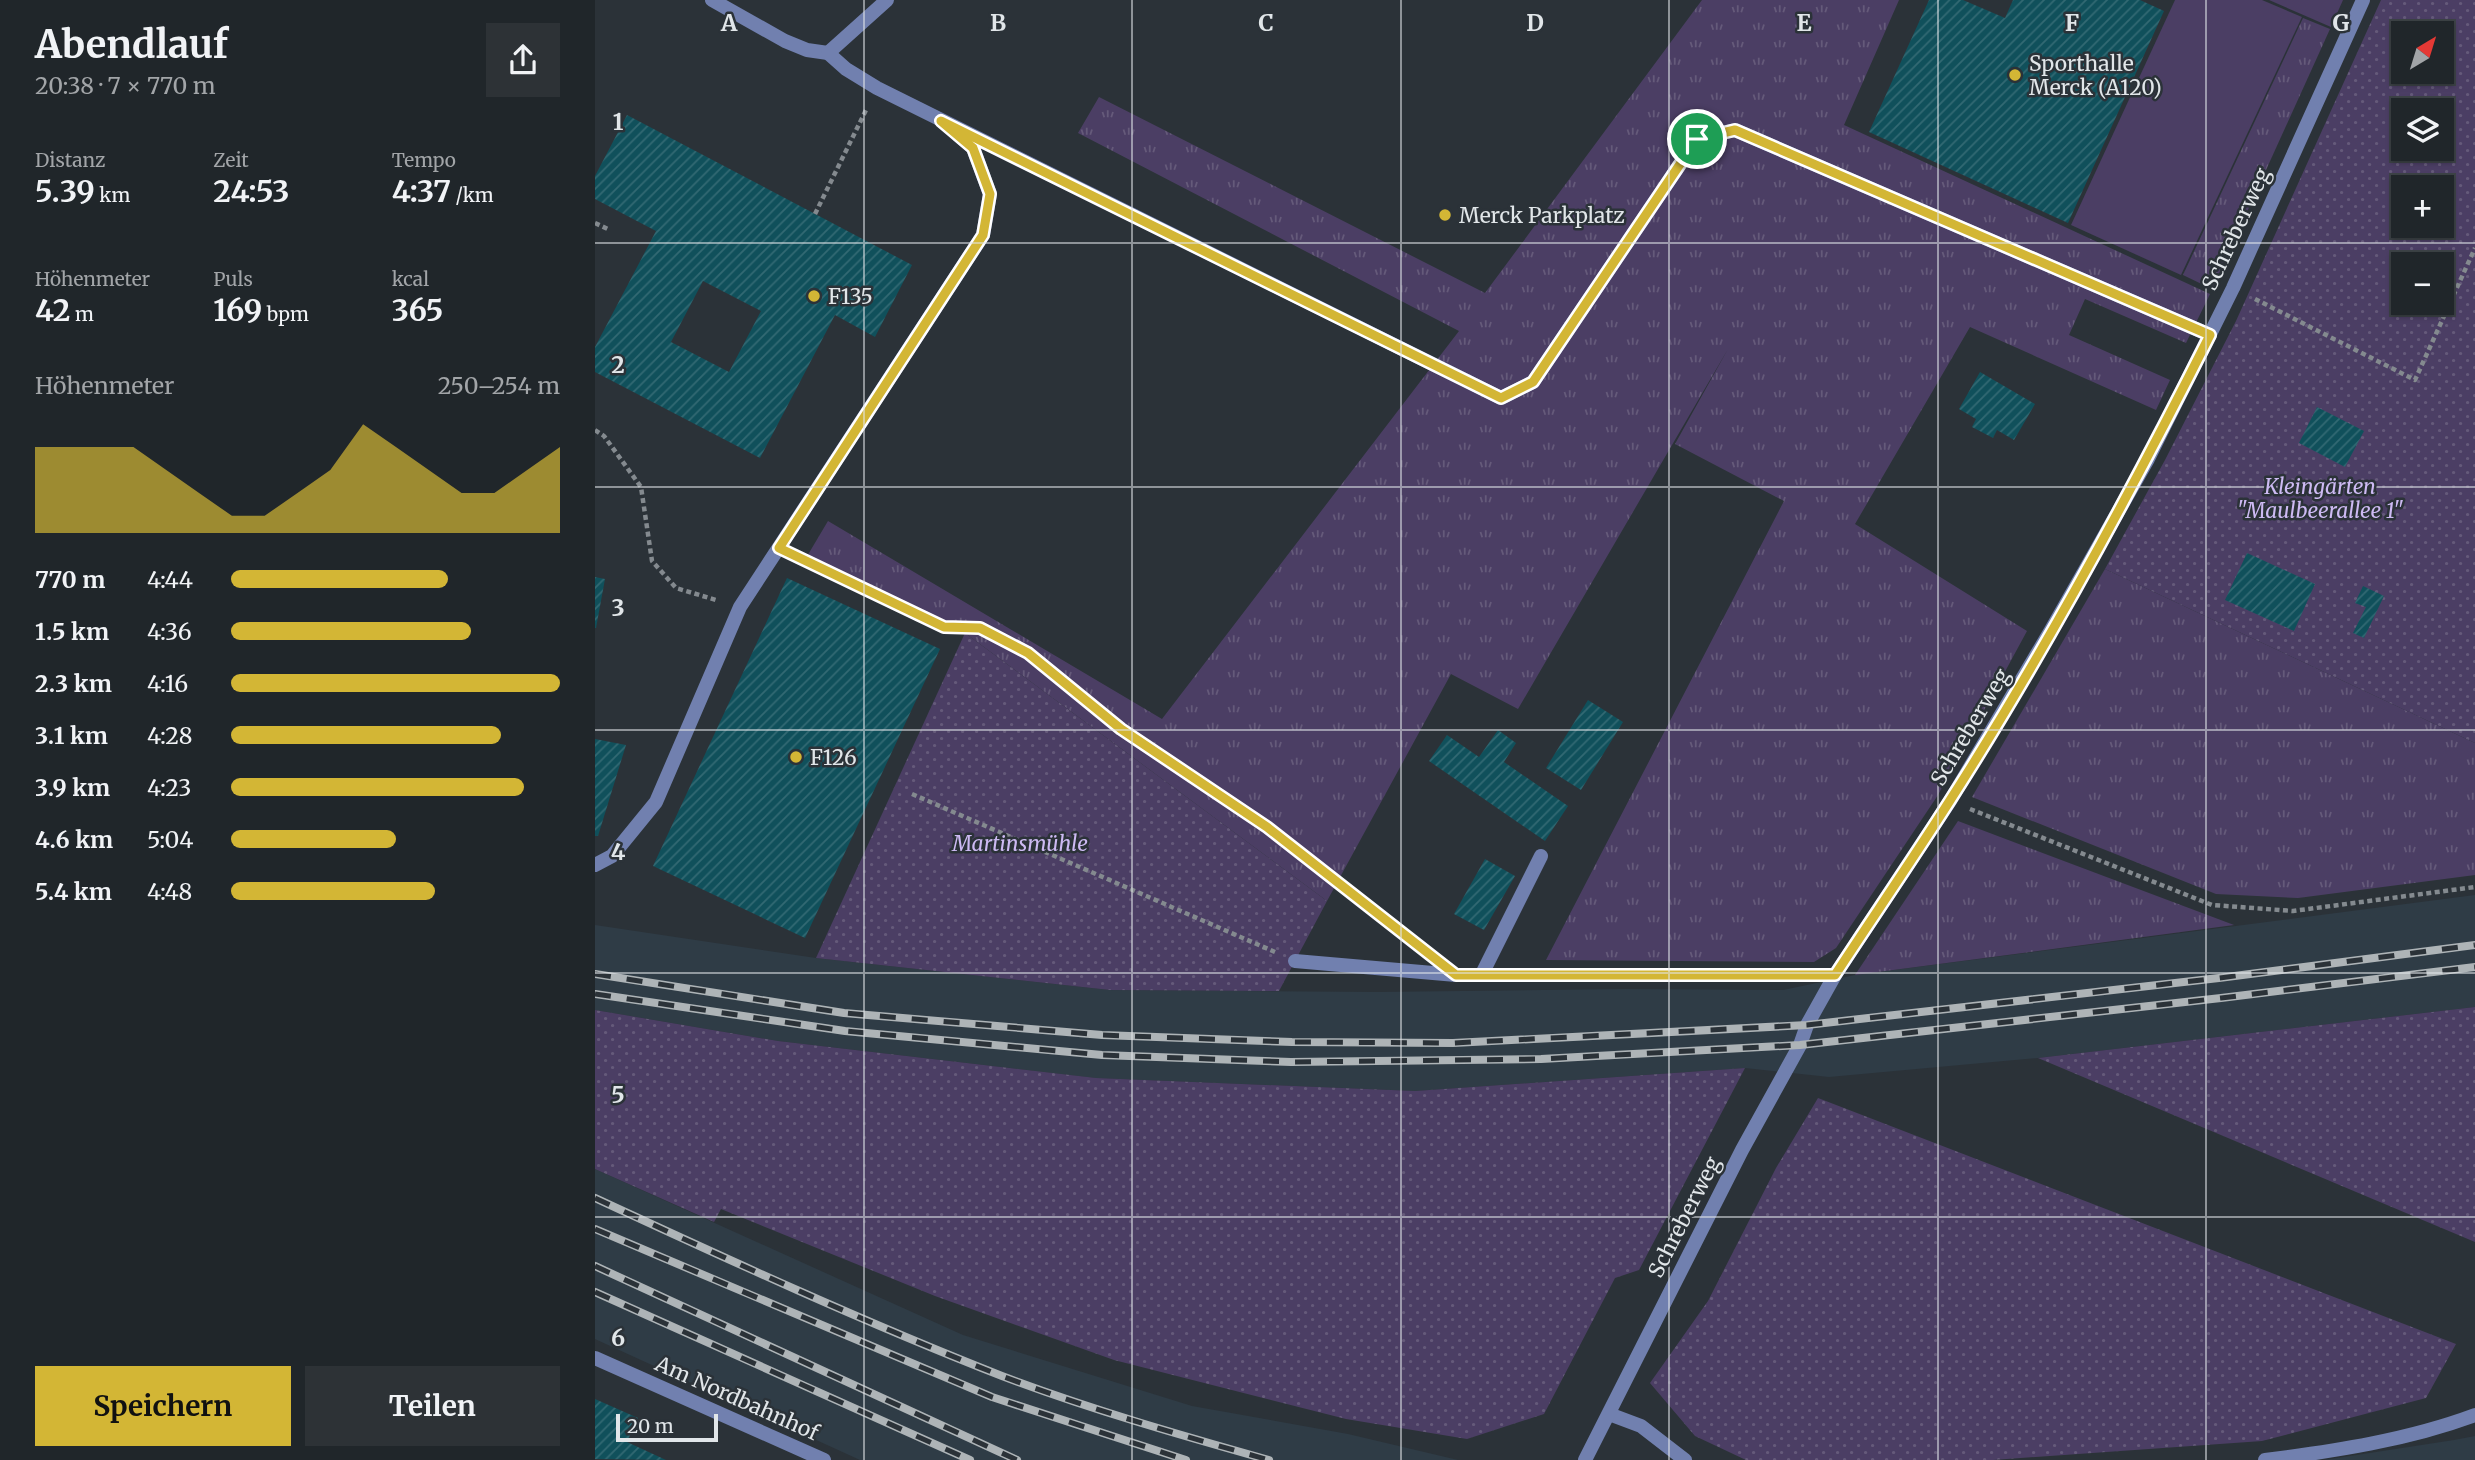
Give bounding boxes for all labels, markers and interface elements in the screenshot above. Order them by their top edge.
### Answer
text: A [720,8,738,37]
text: B [990,8,1006,37]
text: C [1258,8,1274,37]
text: D [1526,8,1544,37]
text: E [1796,8,1812,37]
text: F [2065,8,2079,37]
text: G [2333,8,2350,37]
text: Abendlauf [35,21,228,68]
north arrow [2391,21,2453,84]
map controls [2391,21,2454,315]
button: share [486,23,560,97]
place label: Sporthalle Merck (A120) [2029,50,2162,101]
marker: Sporthalle Merck (A120) [2007,67,2023,83]
text: 20:38 · 7 × 770 m [35,71,216,100]
button: layers [2391,98,2454,161]
text: 1 [613,107,624,136]
pin [1667,109,1727,169]
icon: arrive [1678,120,1716,158]
text: Distanz [35,148,105,172]
text: Zeit [213,148,249,172]
text: Tempo [392,148,456,172]
street label: Schreberweg [2196,163,2276,295]
text: 5.39 [35,172,95,210]
text: 24:53 [213,172,289,210]
text: 4:37 [392,172,451,210]
button: + [2391,175,2454,238]
text: km [95,183,130,207]
text: /km [451,183,494,207]
place label: Merck Parkplatz [1459,202,1625,229]
marker: Merck Parkplatz [1437,207,1453,223]
button: − [2391,252,2454,315]
text: Höhenmeter [35,267,150,291]
text: Puls [213,267,253,291]
text: kcal [392,267,429,291]
place label: F135 [828,283,873,310]
marker: F135 [806,288,822,304]
text: 42 [35,291,70,329]
text: 169 [213,291,262,329]
text: 365 [392,291,443,329]
text: m [70,302,94,326]
text: bpm [262,302,309,326]
text: 2 [611,350,625,379]
text: Höhenmeter [35,371,174,400]
text: 250–254 m [438,371,560,400]
park label: Kleingärten "Maulbeerallee 1" [2237,473,2404,524]
text: 770 m [35,565,105,594]
text: 4:44 [147,565,193,594]
text: 3 [611,593,625,622]
text: 1.5 km [35,617,109,646]
text: 4:36 [147,617,192,646]
street label: Schreberweg [1924,663,2016,791]
text: 2.3 km [35,669,112,698]
text: 4:16 [147,669,188,698]
text: 3.1 km [35,721,108,750]
text: 4:28 [147,721,192,750]
place label: F126 [810,744,857,771]
marker: F126 [788,749,804,765]
text: 3.9 km [35,773,110,802]
text: 4:23 [147,773,191,802]
text: 4.6 km [35,825,113,854]
text: 5:04 [147,825,193,854]
park label: Martinsmühle [951,830,1088,857]
text: 4 [611,837,626,866]
text: 5.4 km [35,877,112,906]
text: 4:48 [147,877,192,906]
text: 5 [611,1080,625,1109]
street label: Schreberweg [1642,1152,1726,1282]
text: 6 [611,1323,625,1352]
street label: Am Nordbahnhof [650,1349,824,1447]
button: Speichern [35,1366,291,1446]
button: Teilen [305,1366,560,1446]
scale bar [616,1411,717,1443]
text: 20 m [627,1414,674,1438]

